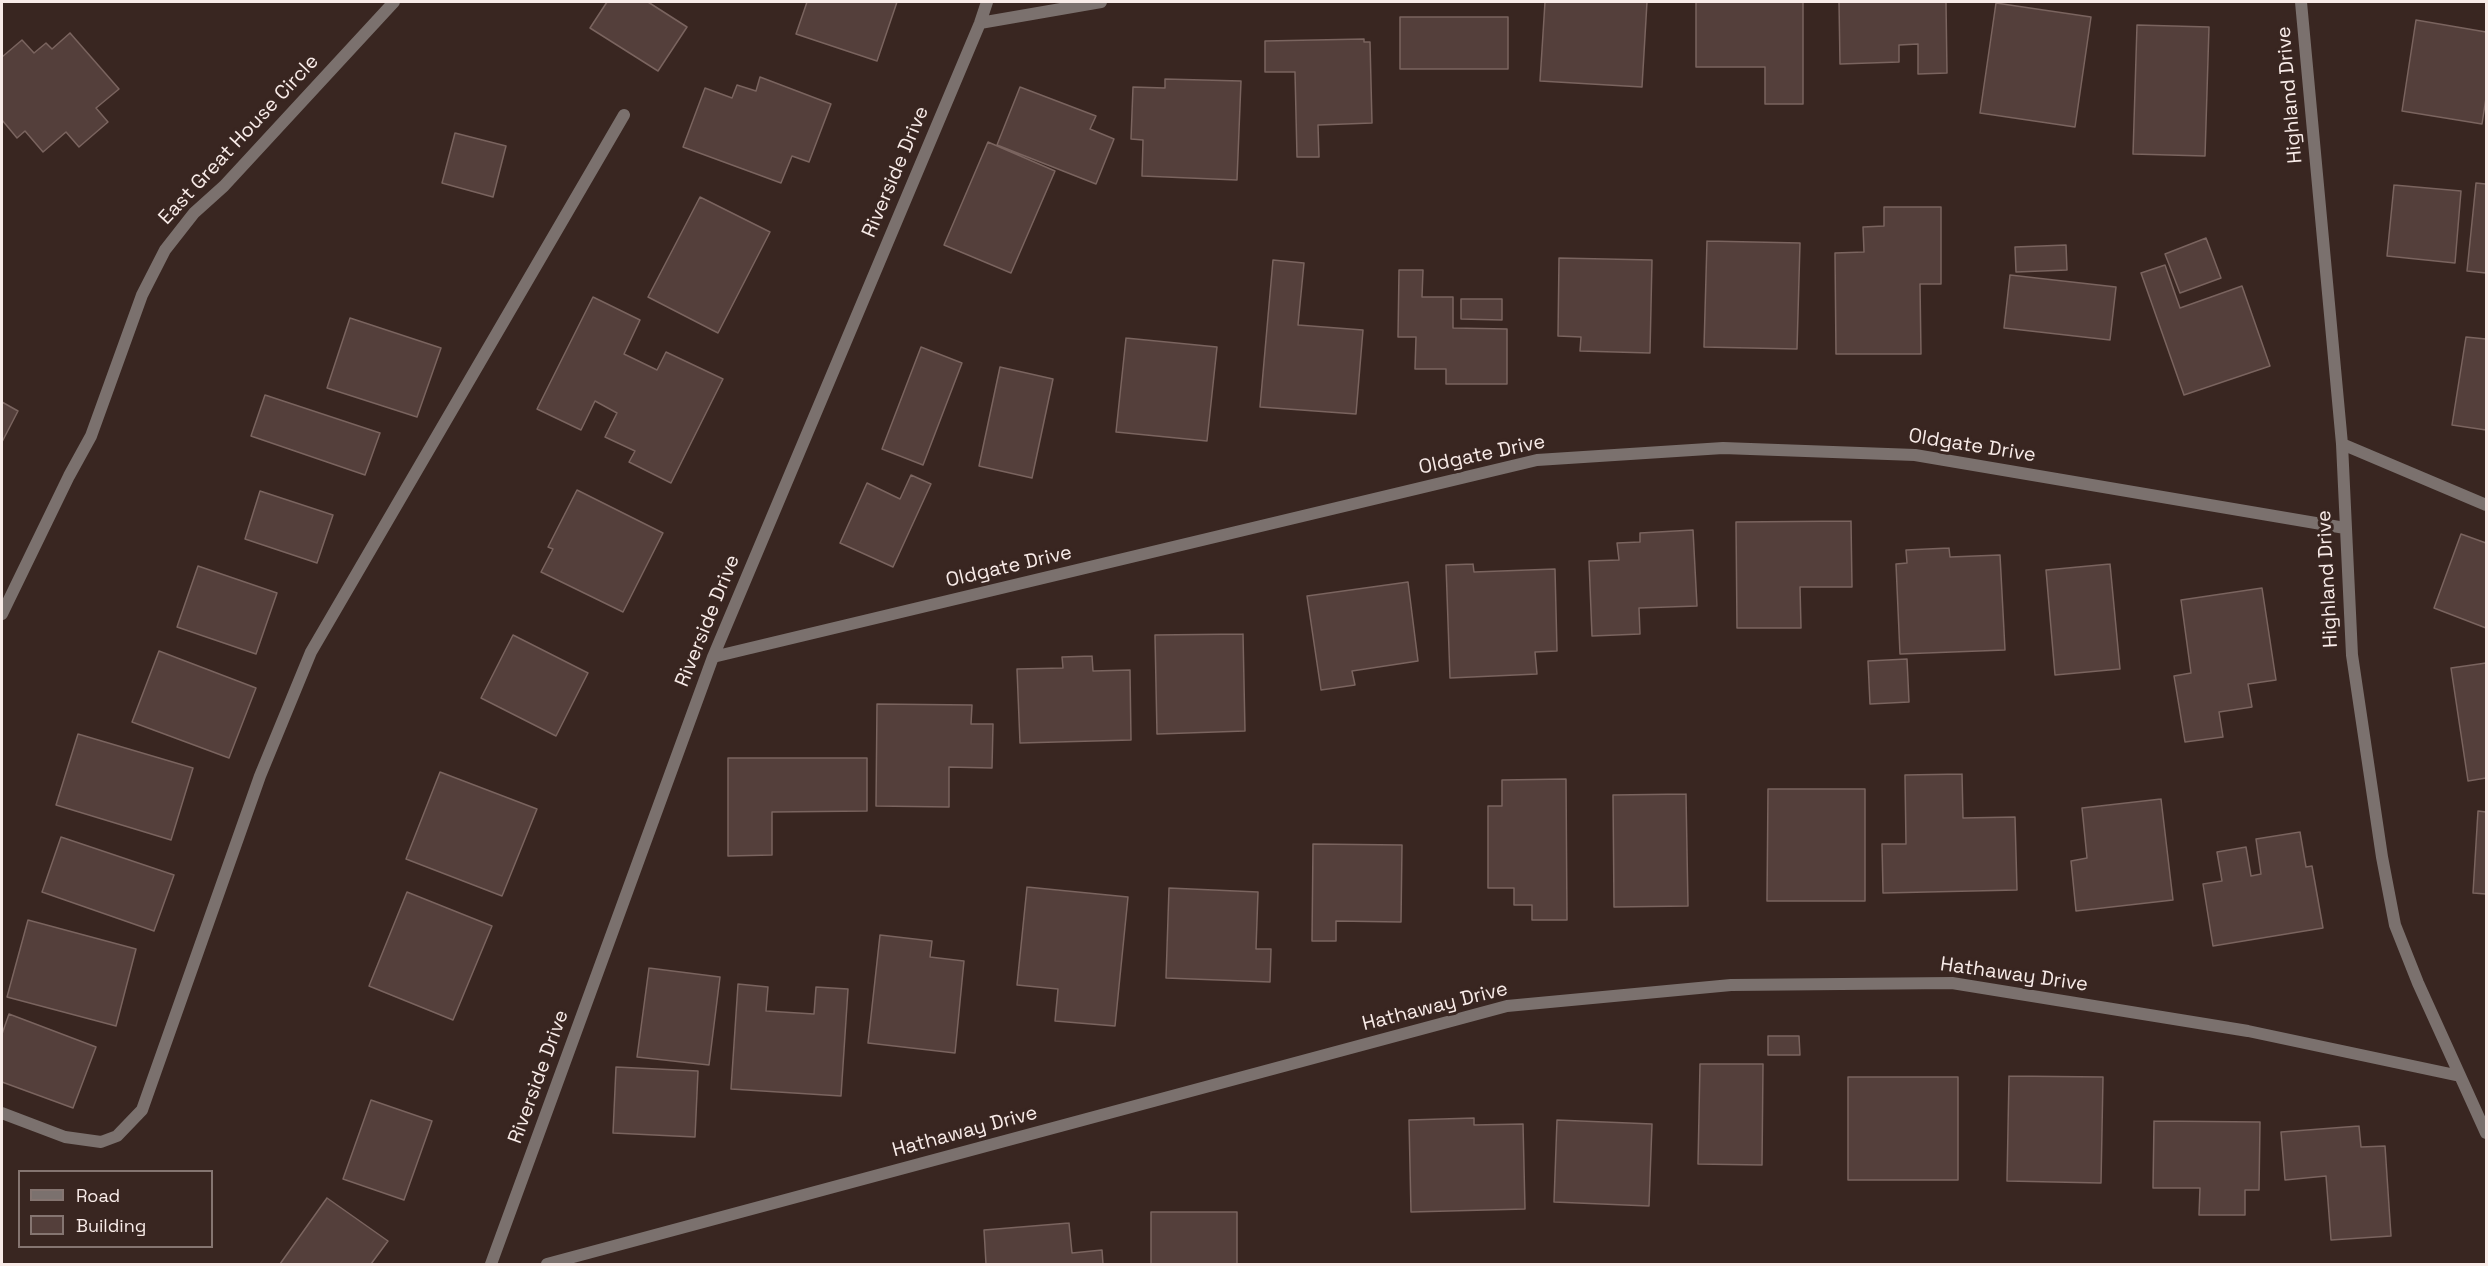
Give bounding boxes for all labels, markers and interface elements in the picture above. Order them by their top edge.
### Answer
street label: Highland Drive [2272,25,2308,165]
street label: East Great House Circle [154,50,324,230]
street label: Riverside Drive [858,103,934,241]
street label: Oldgate Drive [1907,424,2037,468]
street label: Oldgate Drive [1417,430,1547,480]
street label: Highland Drive [2312,510,2344,648]
street label: Oldgate Drive [944,541,1074,593]
street label: Riverside Drive [671,551,745,691]
street label: Hathaway Drive [1938,953,2090,997]
street label: Hathaway Drive [1360,977,1510,1037]
street label: Riverside Drive [504,1007,574,1147]
street label: Hathaway Drive [890,1101,1040,1163]
legend [18,1170,213,1248]
text: Road [76,1184,120,1207]
text: Building [76,1214,146,1237]

